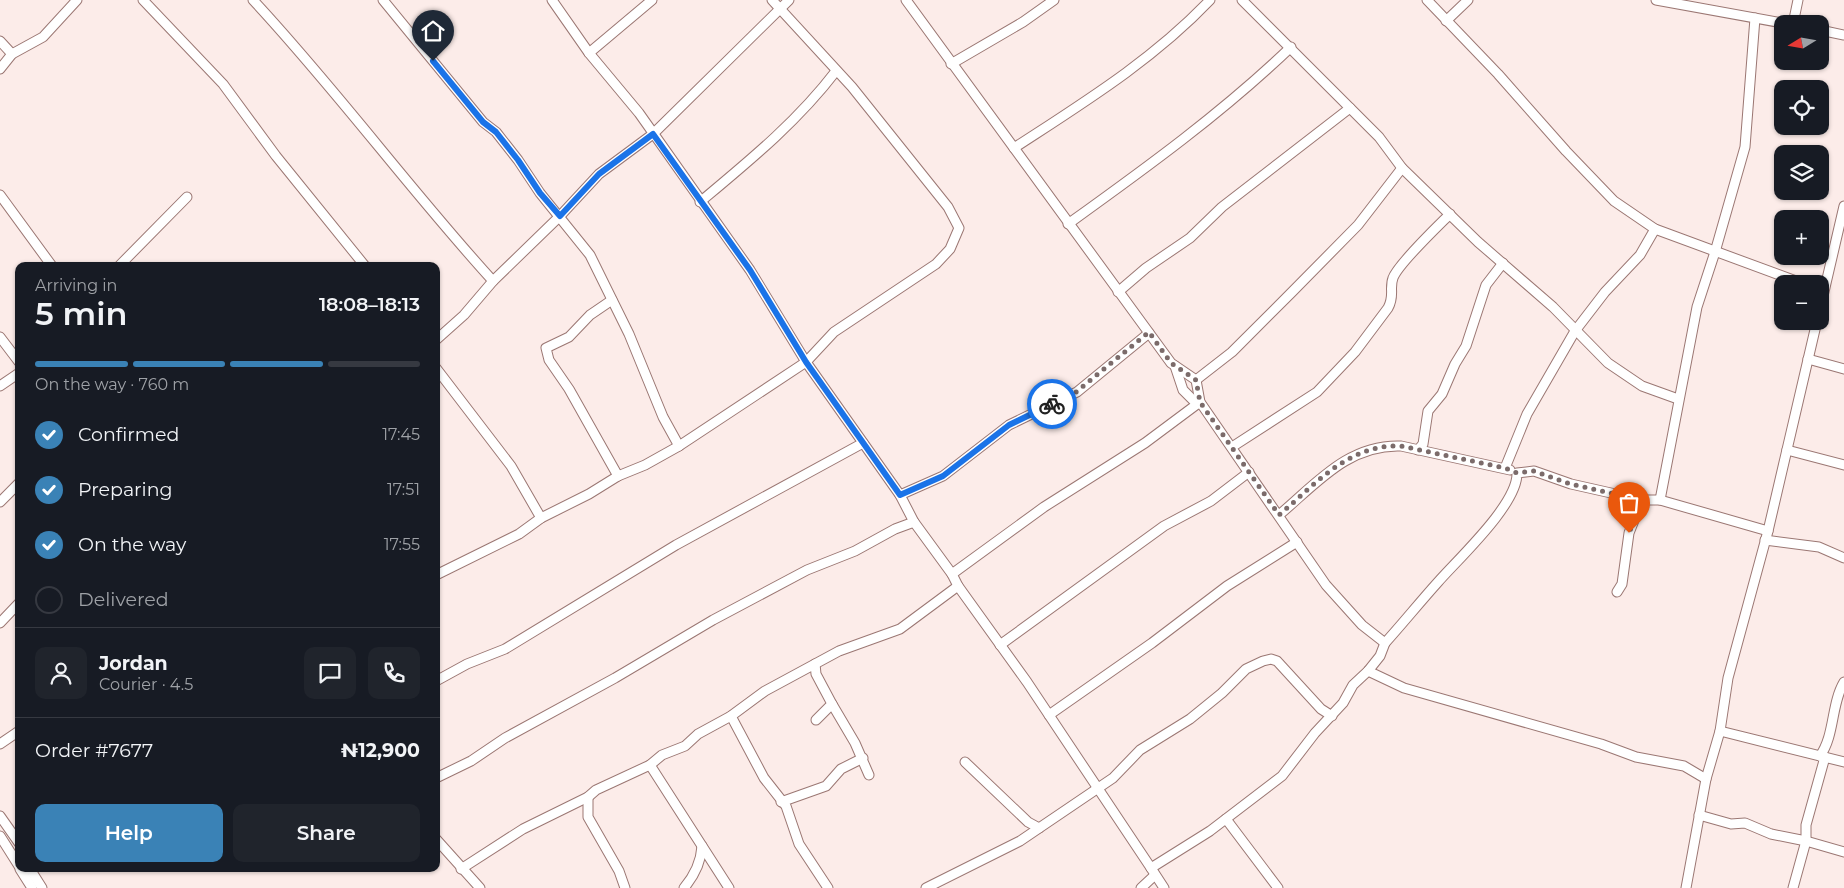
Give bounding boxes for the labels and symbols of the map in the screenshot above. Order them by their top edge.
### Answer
pin [412,10,454,61]
north arrow [1774,15,1829,70]
courier [1027,379,1077,429]
pin [1608,482,1650,533]

